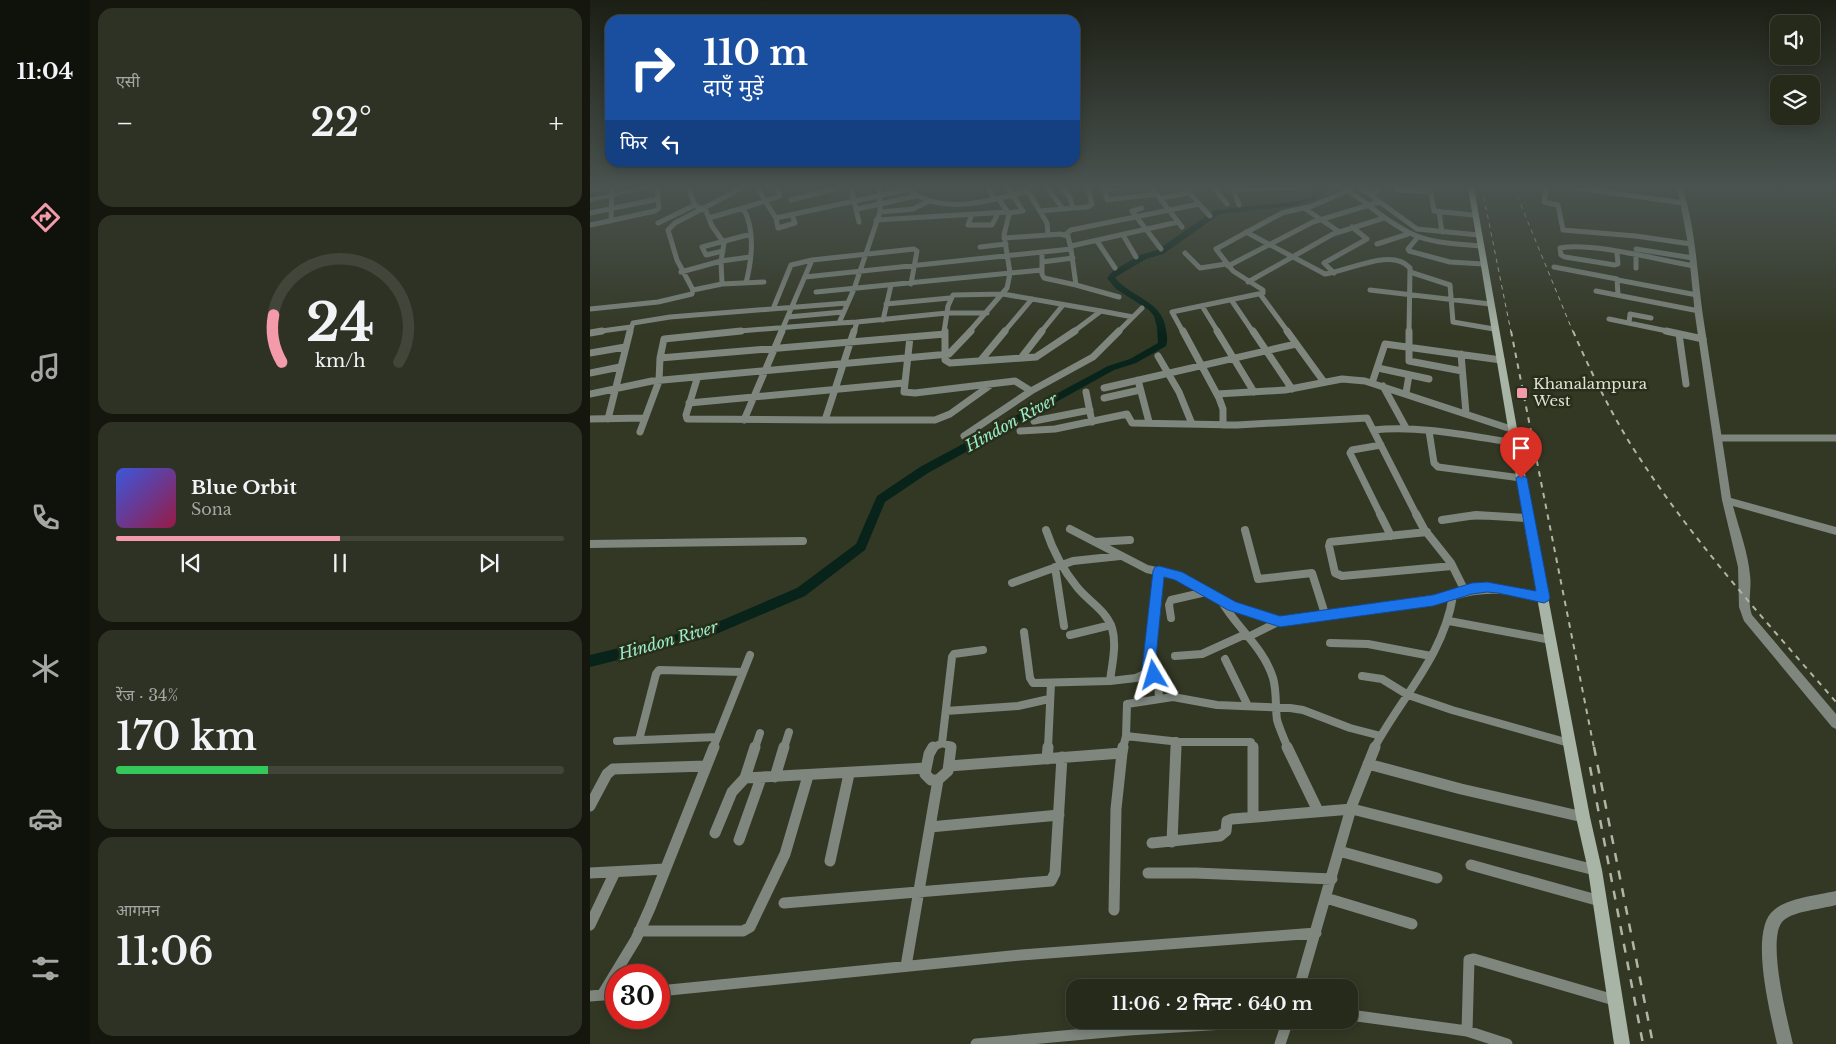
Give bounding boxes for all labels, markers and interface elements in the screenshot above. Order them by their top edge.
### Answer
map controls [1770,15,1820,125]
button: sound [1770,15,1820,65]
text: 110 m [703,31,808,74]
icon: right [620,35,685,100]
text: 11:04 [17,58,73,85]
text: एसी [116,71,140,91]
text: दाएँ मुड़ें [703,74,764,101]
button: layers [1770,75,1820,125]
text: 22° [310,99,372,146]
text: − [116,106,134,141]
text: + [549,106,564,141]
icon: left [657,130,685,158]
text: फिर [620,131,647,154]
icon: directions [28,200,63,235]
text: 24 [306,291,374,355]
icon: music [28,350,63,385]
text: km/h [315,350,365,372]
place label: Khanalampura West [1532,374,1648,410]
marker: Khanalampura West [1515,386,1529,400]
water label: Hindon River [960,388,1061,456]
pin [1500,427,1542,478]
icon: arrive [1507,434,1535,462]
text: Blue Orbit [191,476,297,499]
text: Sona [191,499,232,519]
icon: phone [28,500,63,535]
icon: previous [177,549,205,577]
icon: pause [326,549,354,577]
icon: next [475,549,503,577]
water label: Hindon River [615,616,721,664]
position arrow [1127,648,1179,700]
icon: climate [28,651,63,686]
text: रेंज · 34% [116,685,178,705]
text: 170 km [116,713,257,760]
icon: car [28,801,63,836]
text: आगमन [116,900,160,920]
text: 11:06 [116,928,214,975]
icon: filters [28,951,63,986]
speed limit sign: 30 [605,964,670,1029]
text: 11:06 · 2 मिनट · 640 m [1111,992,1313,1015]

